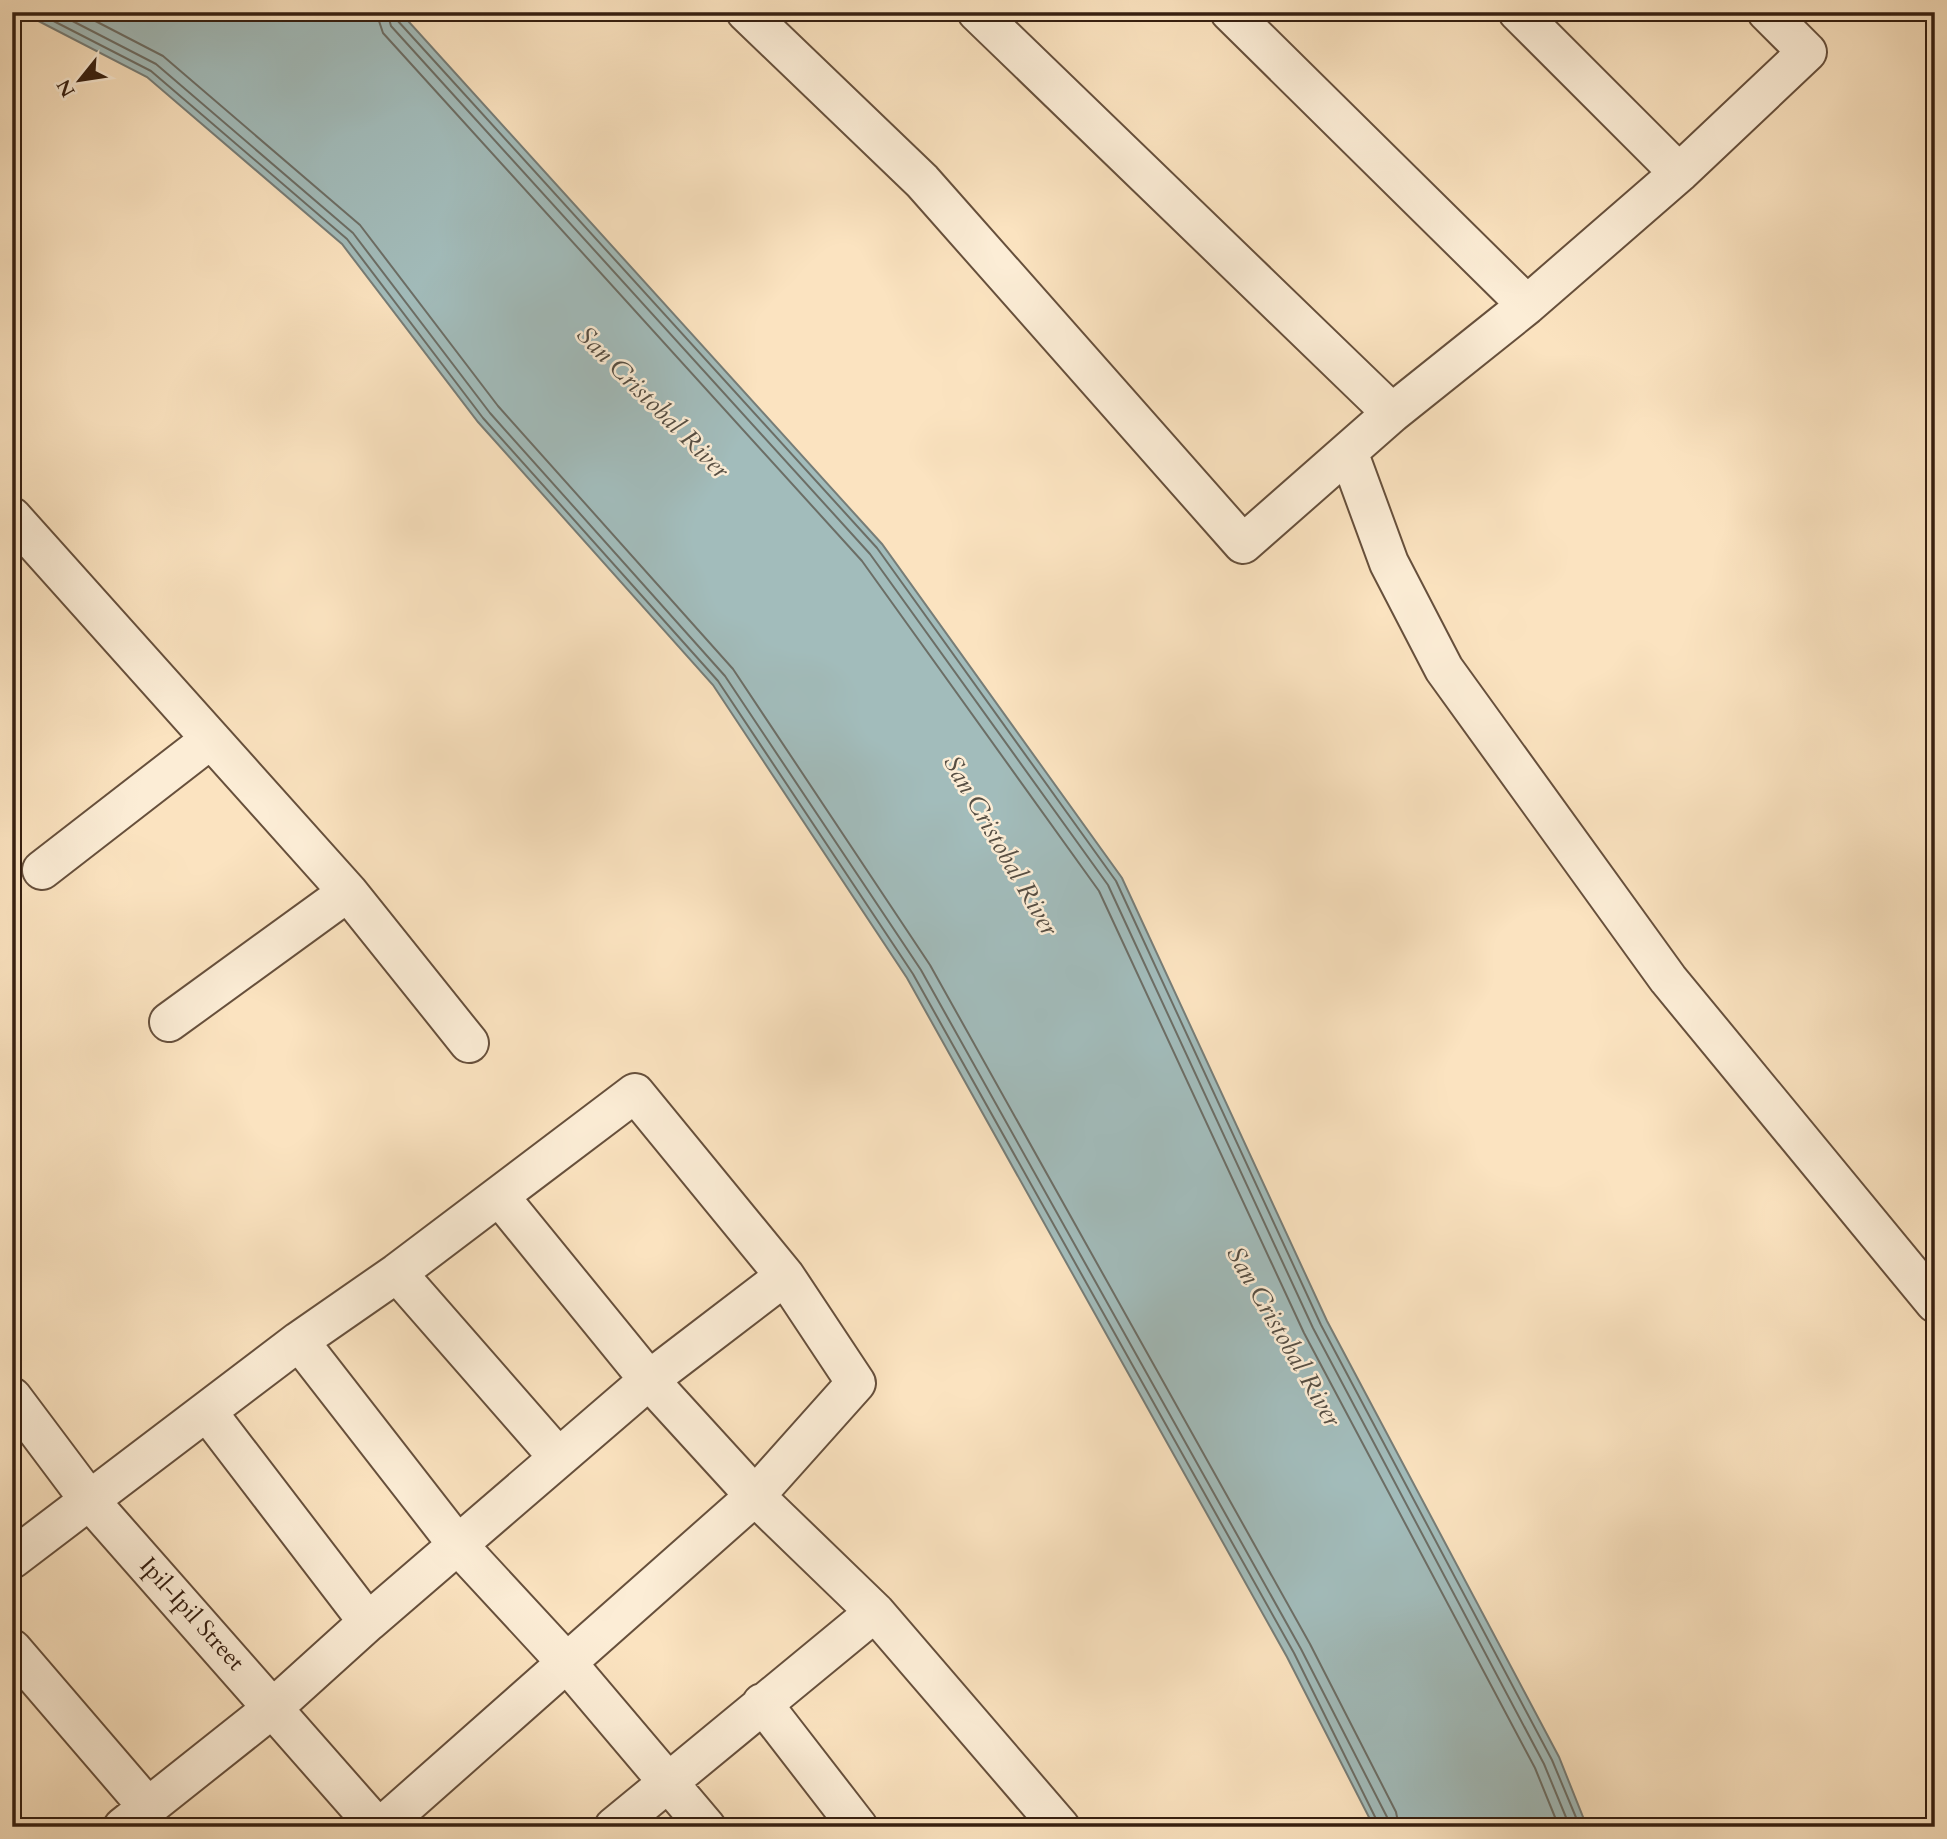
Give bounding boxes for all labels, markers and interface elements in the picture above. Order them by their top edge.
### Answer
north arrow [46,46,116,116]
text: N [51,74,82,102]
water label: San Cristobal River [569,318,738,487]
water label: San Cristobal River [935,748,1068,943]
water label: San Cristobal River [1218,1239,1351,1434]
street label: Ipil-Ipil Street [132,1550,252,1678]

